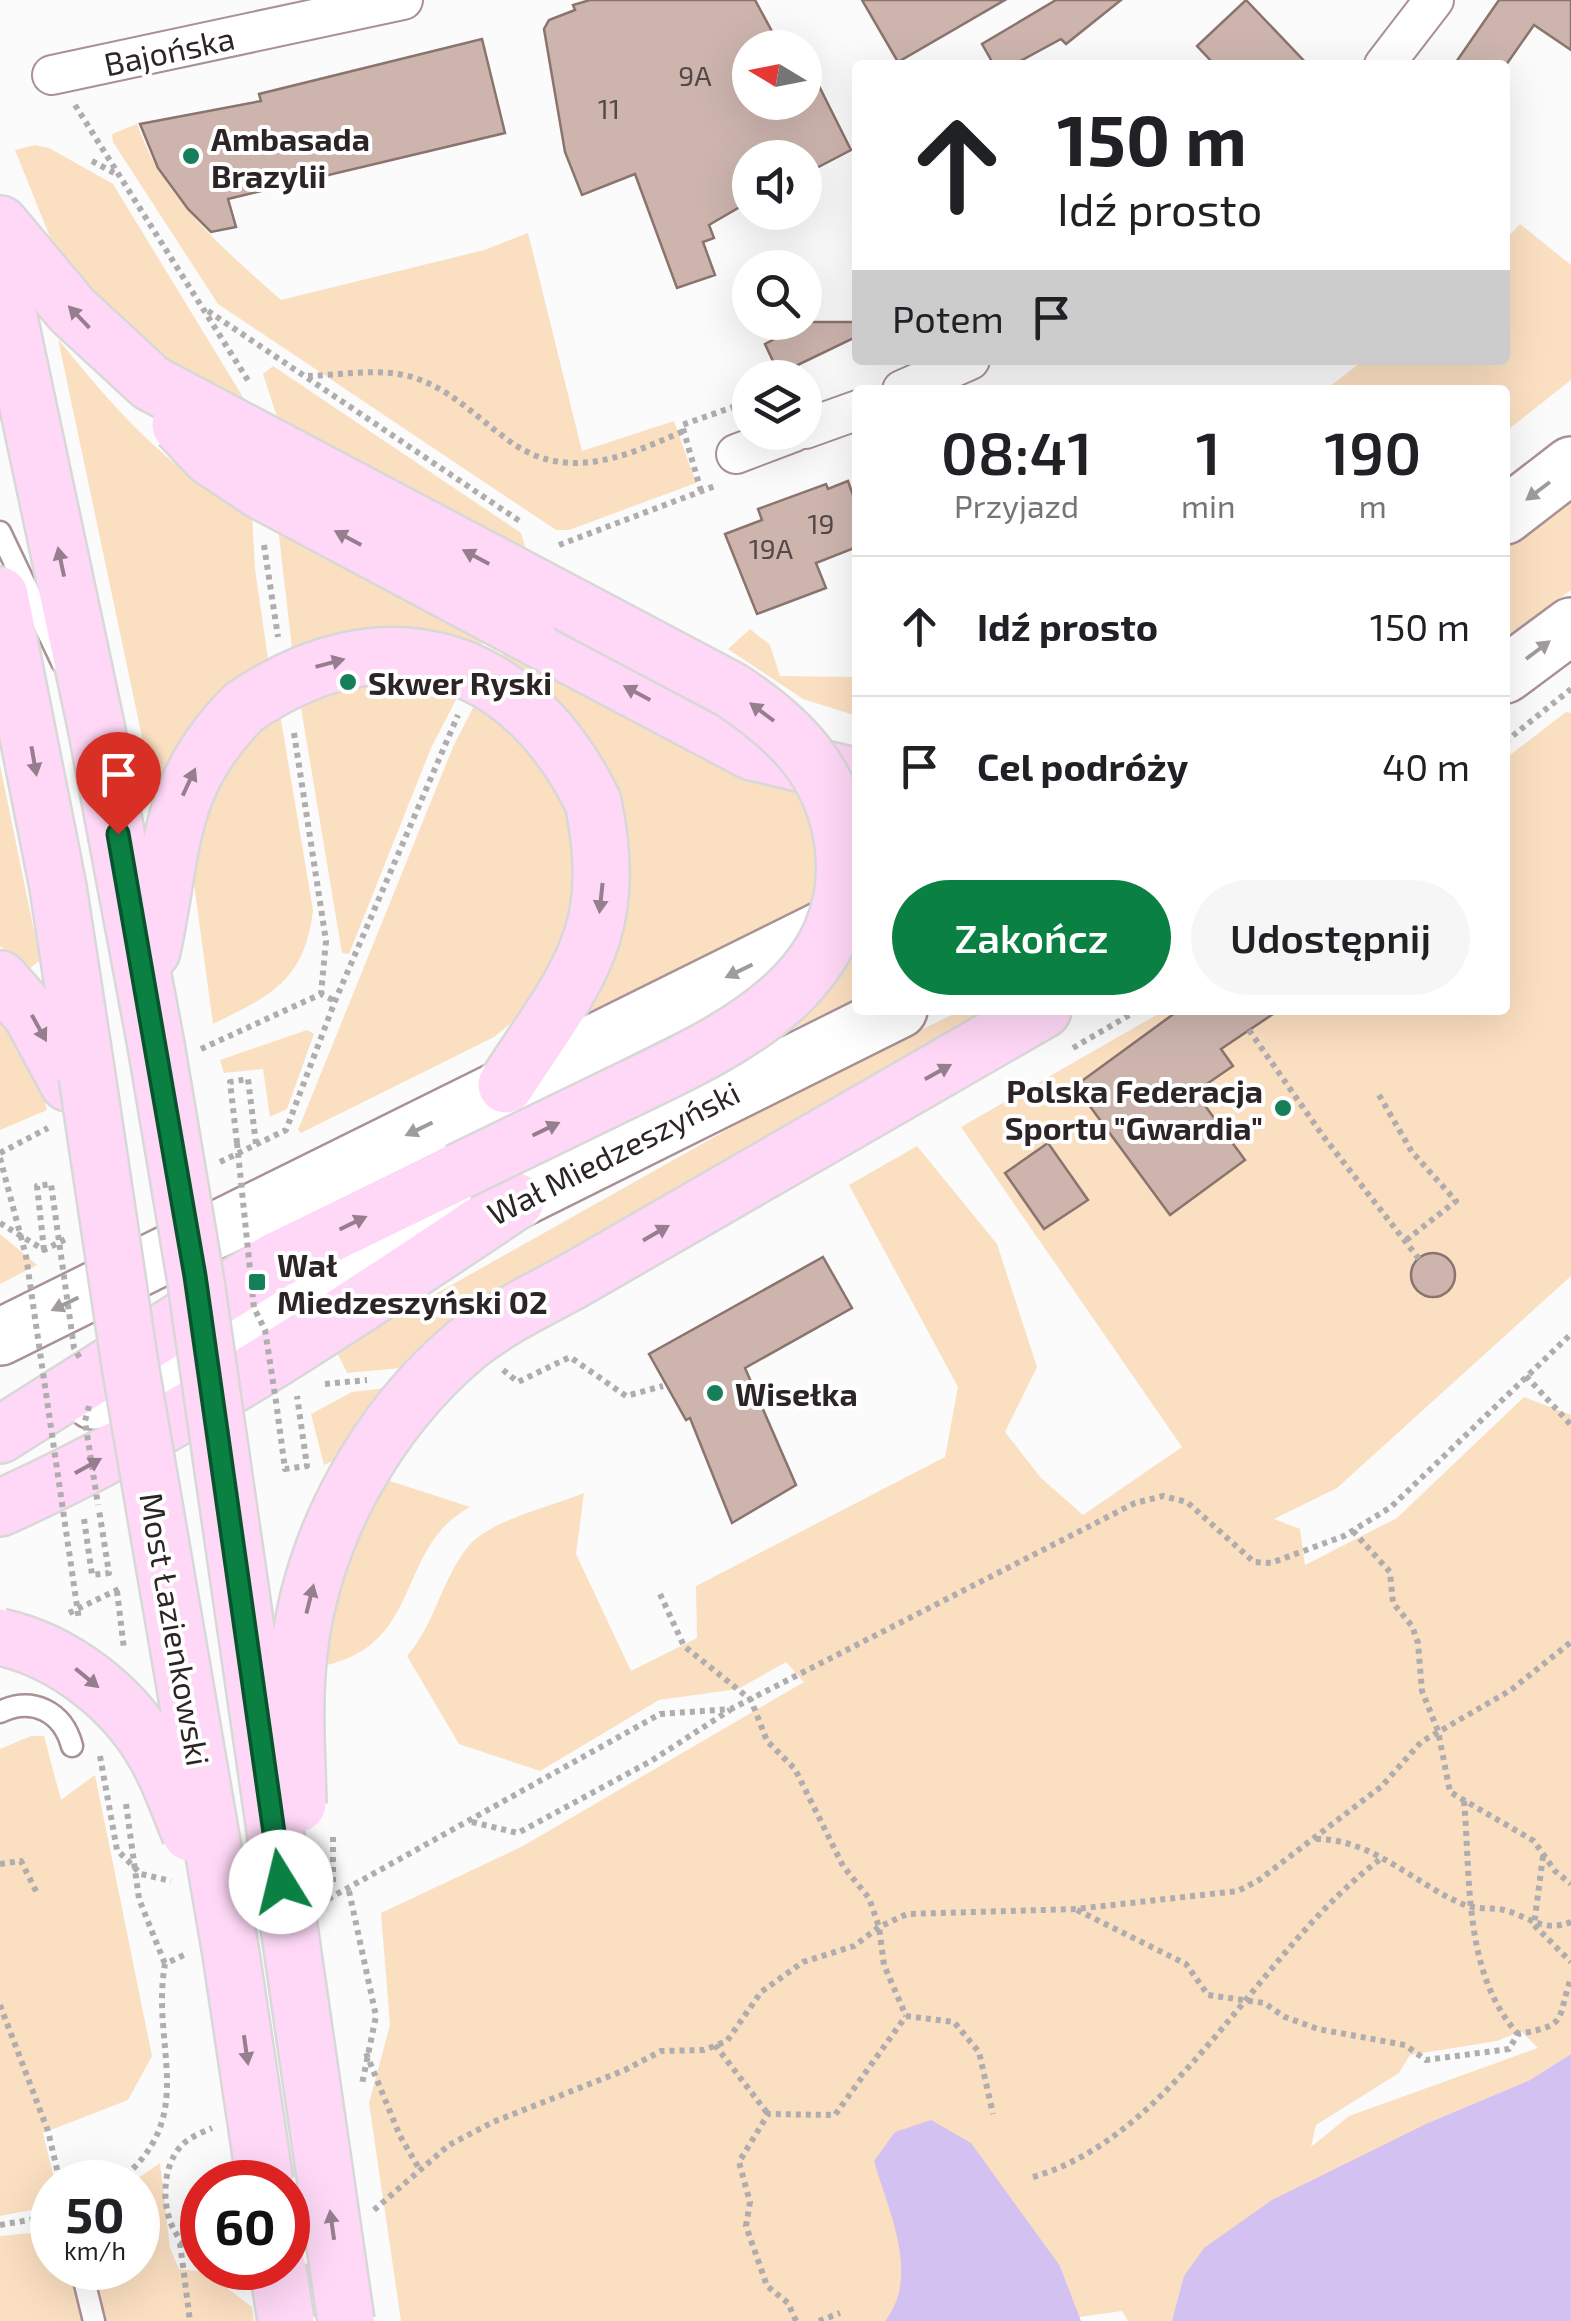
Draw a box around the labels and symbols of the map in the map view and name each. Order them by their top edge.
street label: Bajońska [100,18,238,83]
north arrow [732,30,822,120]
house number: 9A [678,58,712,92]
house number: 11 [598,91,620,125]
place label: Ambasada Brazylii [211,119,370,195]
marker: Ambasada Brazylii [180,145,202,167]
one-way arrow [68,306,91,330]
one-way arrow [1525,480,1551,500]
house number: 19 [807,506,835,540]
one-way arrow [334,529,363,546]
house number: 19A [749,531,794,565]
one-way arrow [53,546,69,577]
one-way arrow [462,549,491,566]
one-way arrow [1525,641,1551,661]
one-way arrow [315,655,346,671]
place label: Skwer Ryski [368,663,552,702]
marker: Skwer Ryski [337,671,359,693]
one-way arrow [623,685,652,702]
one-way arrow [749,702,775,722]
pin [76,732,161,835]
one-way arrow [27,746,43,777]
one-way arrow [181,767,197,796]
one-way arrow [593,883,609,915]
one-way arrow [724,962,753,979]
one-way arrow [29,1014,47,1042]
one-way arrow [924,1064,952,1082]
place label: Polska Federacja Sportu "Gwardia" [1005,1071,1263,1146]
street label: Wał Miedzeszyński [481,1072,745,1232]
marker: Polska Federacja Sportu "Gwardia" [1272,1097,1294,1119]
one-way arrow [404,1120,433,1137]
one-way arrow [532,1121,561,1138]
one-way arrow [339,1214,368,1231]
one-way arrow [641,1225,670,1242]
place label: Wał Miedzeszyński 02 [277,1245,548,1321]
marker: Wał Miedzeszyński 02 [246,1271,268,1293]
one-way arrow [50,1296,79,1313]
place label: Wisełka [735,1374,858,1412]
marker: Wisełka [704,1382,726,1404]
one-way arrow [74,1458,102,1476]
street label: Most Łazienkowski [133,1489,219,1769]
one-way arrow [303,1583,319,1614]
one-way arrow [75,1667,100,1688]
position arrow [229,1830,333,1934]
one-way arrow [238,2035,254,2067]
speed limit sign: 60 [180,2160,310,2290]
one-way arrow [323,2208,339,2240]

